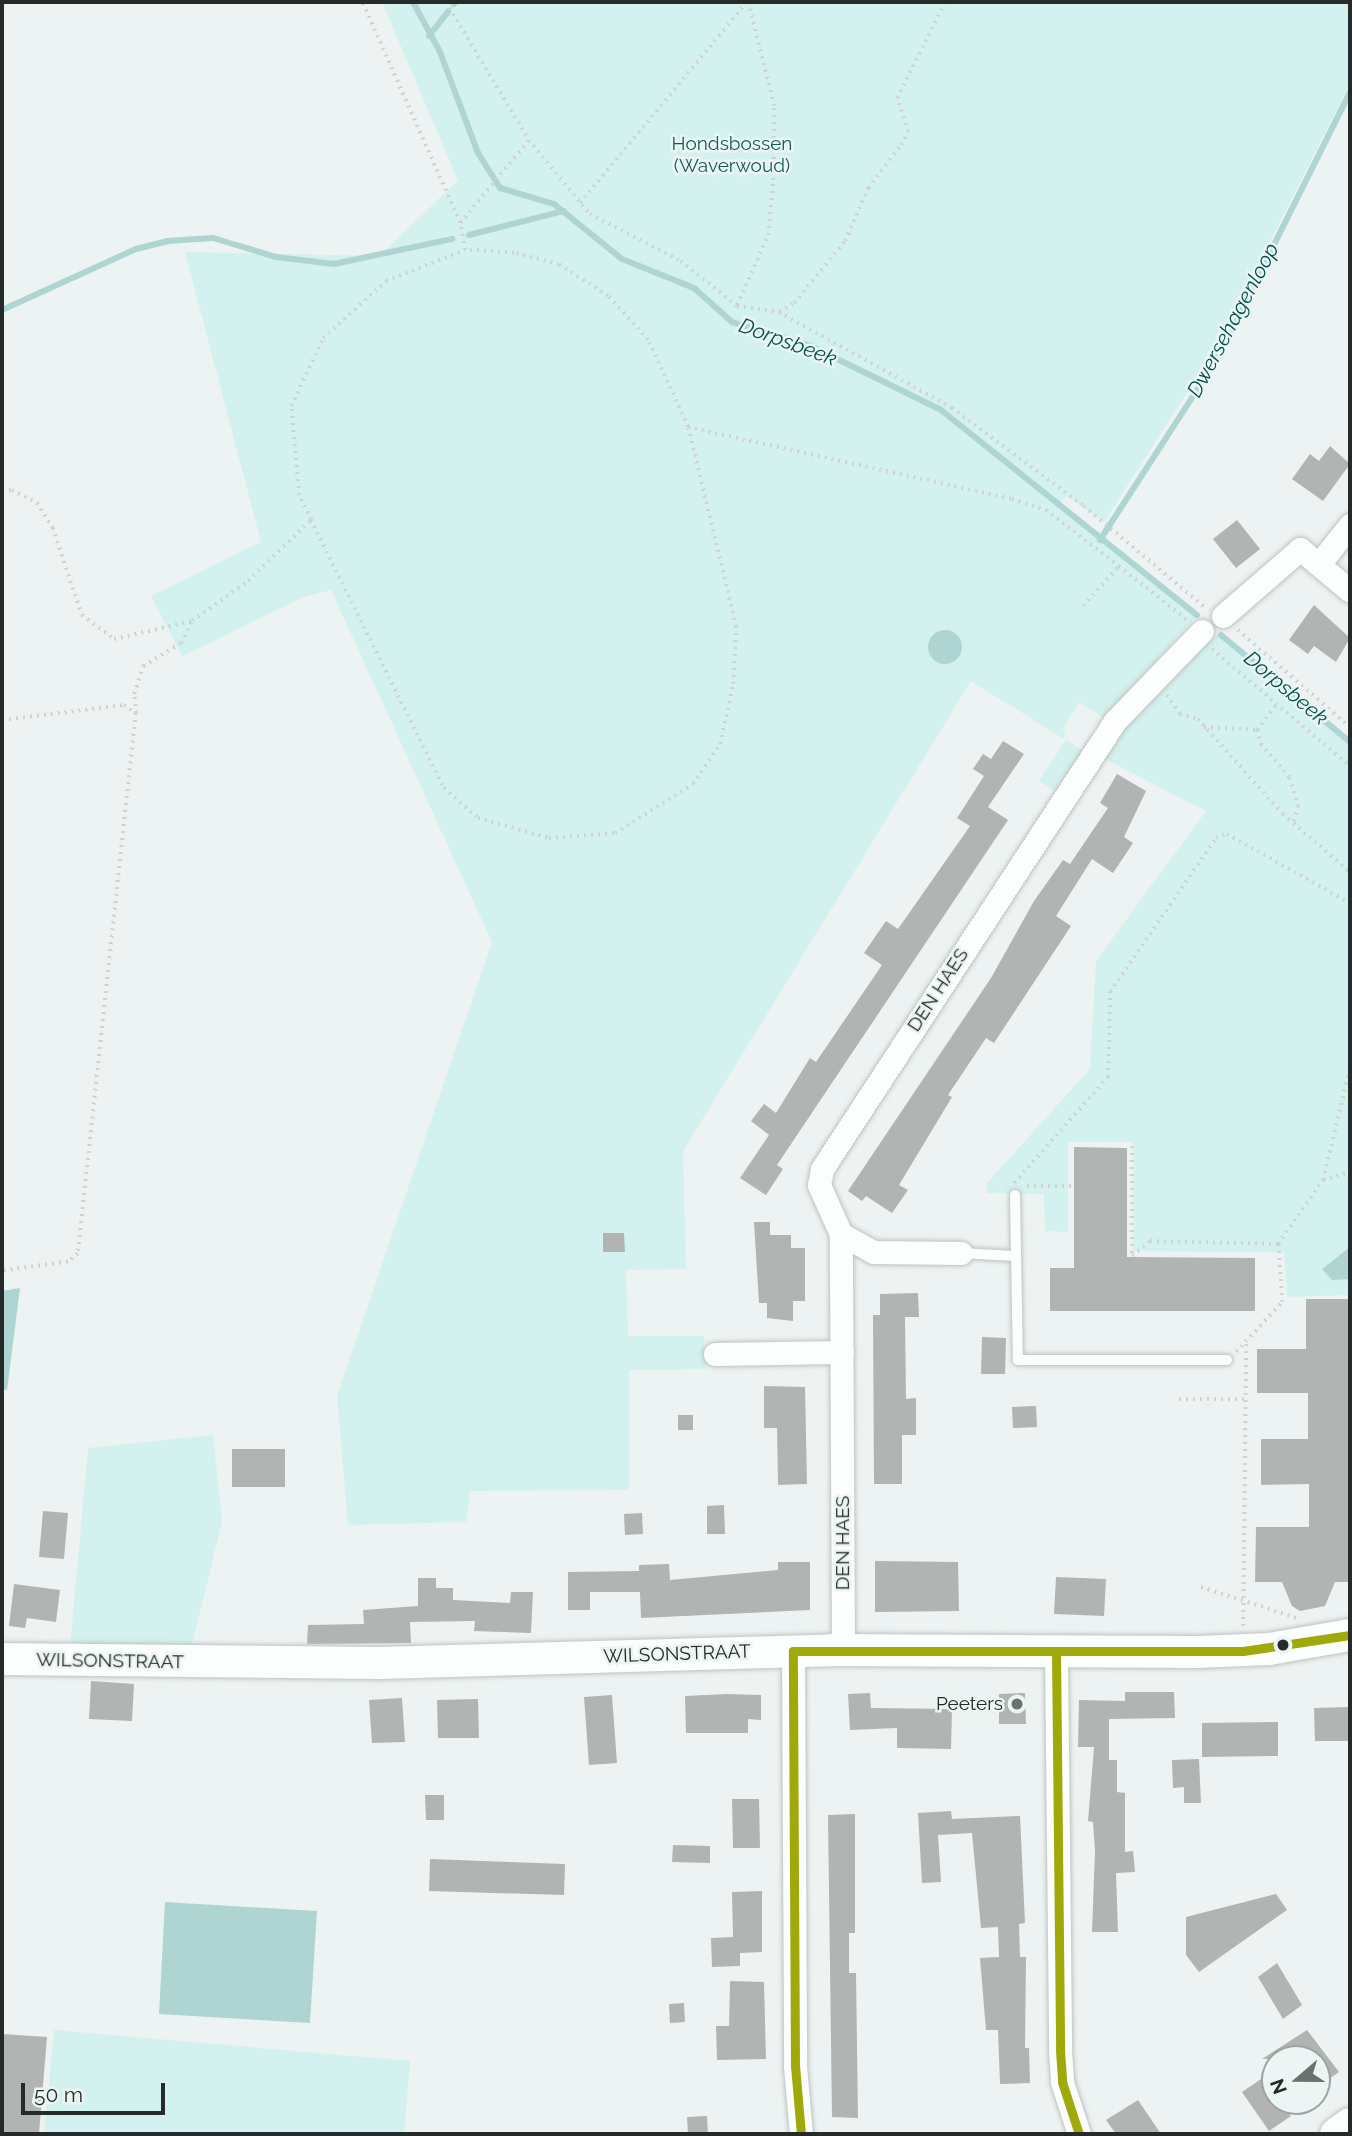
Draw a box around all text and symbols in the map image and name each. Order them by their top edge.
park label: Hondsbossen (Waverwoud) [672,133,792,177]
water label: Dwersehagenloop [1182,238,1284,402]
water label: Dorpsbeek [736,313,840,371]
water label: Dorpsbeek [1239,646,1333,730]
street label: DEN HAES [903,944,973,1036]
street label: DEN HAES [832,1496,854,1590]
unlabelled marker [1276,1638,1290,1652]
street label: WILSONSTRAAT [603,1640,751,1668]
street label: WILSONSTRAAT [36,1648,184,1674]
place label: Peeters [936,1693,1003,1715]
marker: Peeters [1009,1696,1025,1712]
north arrow [1261,2045,1331,2115]
scale bar [24,2070,168,2114]
text: N [1265,2076,1291,2097]
text: 50 m [34,2082,83,2107]

